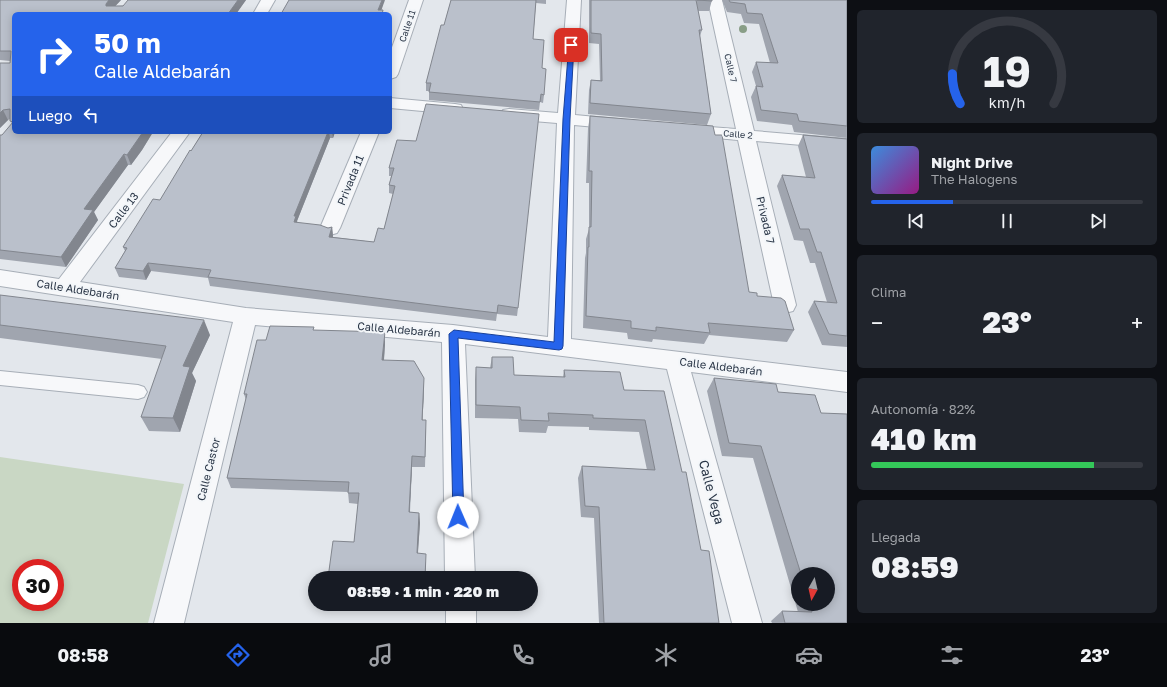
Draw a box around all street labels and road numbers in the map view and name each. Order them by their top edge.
street label: Calle 11 [396,8,418,43]
street label: Calle 7 [722,53,740,84]
street label: Calle 2 [723,127,753,141]
street label: Privada 11 [334,153,366,207]
street label: Calle 13 [105,190,141,230]
street label: Privada 7 [754,195,778,245]
street label: Calle Aldebarán [36,276,120,302]
street label: Calle Aldebarán [357,319,441,339]
street label: Calle Aldebarán [679,354,763,378]
street label: Calle Castor [194,435,222,502]
street label: Calle Vega [696,458,728,526]

